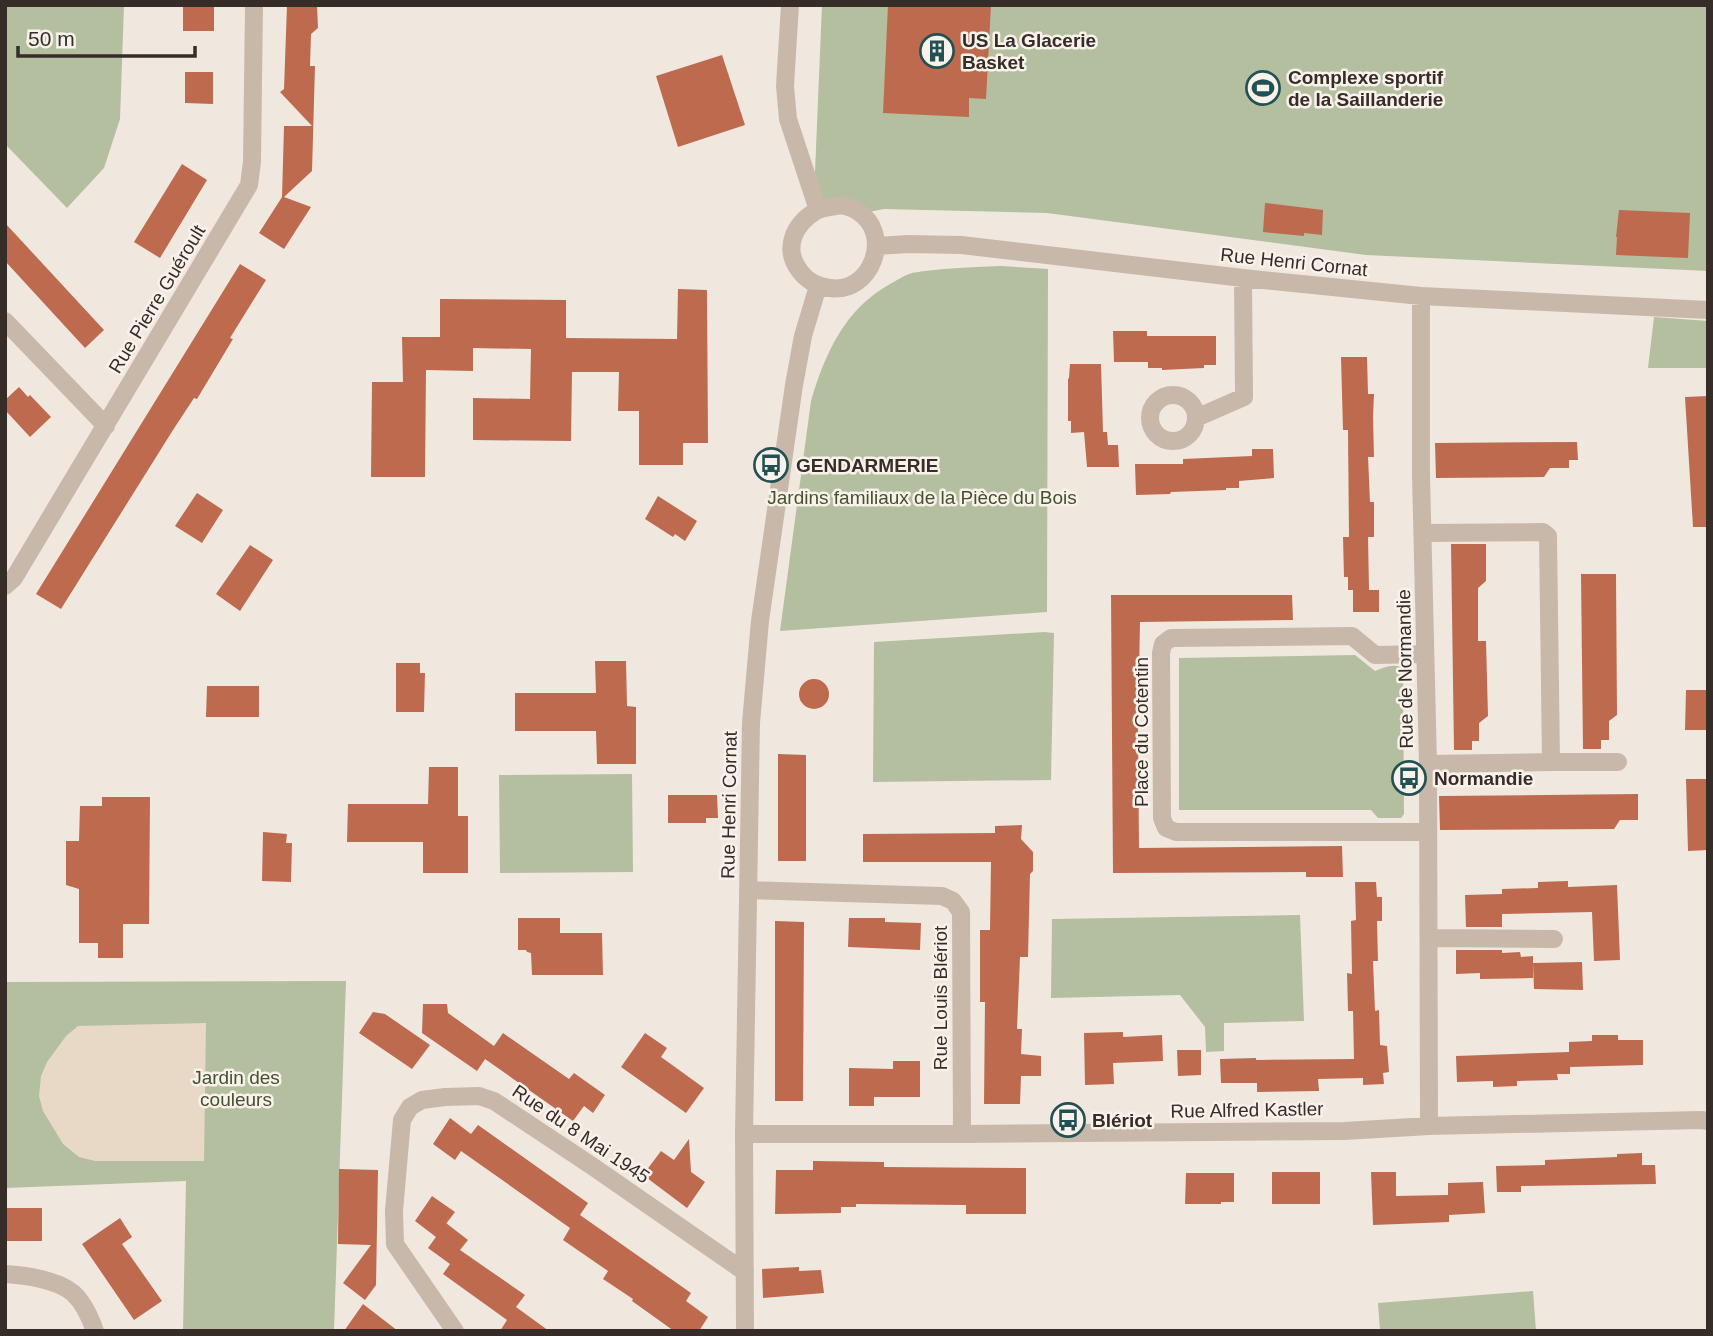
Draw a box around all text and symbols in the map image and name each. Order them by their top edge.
scale bar [18,14,194,58]
text: 50 m [28,27,75,50]
place label: US La Glacerie Basket [962,30,1096,73]
building icon: US La Glacerie Basket [918,32,956,70]
place label: Complexe sportif de la Saillanderie [1288,67,1444,110]
sports icon: Complexe sportif de la Saillanderie [1244,69,1282,107]
street label: Rue Pierre Guéroult [104,221,210,377]
street label: Rue Henri Cornat [1219,244,1369,280]
bus stop icon: GENDARMERIE [752,446,790,484]
place label: GENDARMERIE [796,455,939,476]
park label: Jardins familiaux de la Pièce du Bois [767,487,1077,508]
street label: Rue de Normandie [1393,589,1417,749]
street label: Place du Cotentin [1131,657,1152,807]
street label: Rue Henri Cornat [717,730,741,879]
bus stop icon: Normandie [1390,759,1428,797]
place label: Normandie [1434,768,1533,789]
street label: Rue Louis Blériot [930,925,951,1070]
park label: Jardin des couleurs [192,1067,280,1110]
street label: Rue du 8 Mai 1945 [509,1080,653,1188]
street label: Rue Alfred Kastler [1170,1098,1324,1122]
bus stop icon: Blériot [1049,1101,1087,1139]
place label: Blériot [1092,1110,1153,1131]

